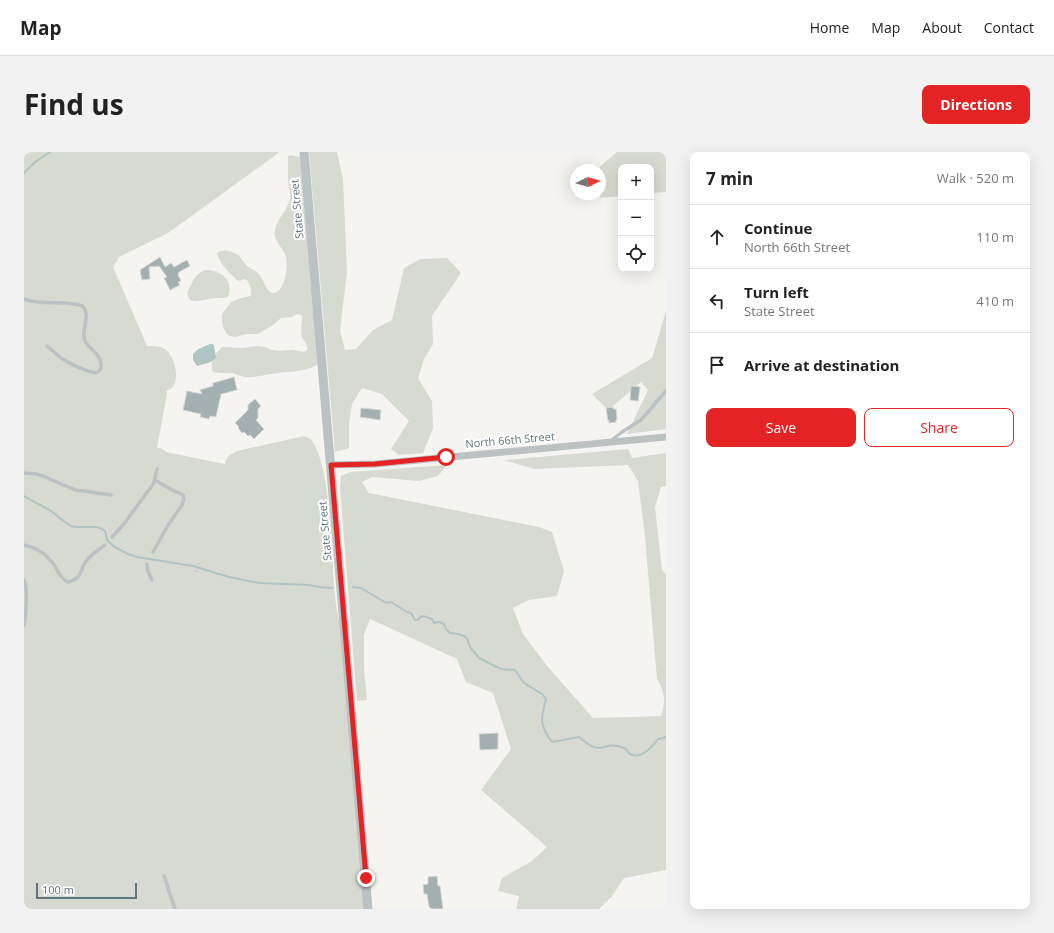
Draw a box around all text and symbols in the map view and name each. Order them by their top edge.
text: Map [20,15,61,41]
text: Home [810,18,849,37]
text: Map [871,18,900,37]
text: About [922,18,962,37]
text: Contact [984,18,1034,37]
text: Find us [24,85,124,123]
button: Directions [922,85,1030,124]
north arrow [570,164,606,200]
map controls [618,164,654,272]
button: + [618,164,654,200]
text: 7 min [706,167,753,190]
text: Walk · 520 m [937,169,1014,187]
street label: State Street [286,179,307,239]
button: − [618,200,654,236]
text: Continue [744,218,812,238]
icon: ahead [706,226,728,248]
text: 110 m [976,228,1014,246]
button: locate [618,236,654,272]
text: North 66th Street [744,238,850,256]
text: Turn left [744,282,809,302]
icon: left [706,290,728,312]
text: 410 m [976,292,1014,310]
text: State Street [744,302,815,320]
icon: arrive [706,354,728,376]
text: Arrive at destination [744,355,899,375]
button: Save [706,408,856,447]
button: Share [864,408,1014,447]
street label: North 66th Street [465,428,555,451]
route start [437,448,455,466]
street label: State Street [314,501,335,561]
route end [357,869,375,887]
scale bar [36,881,137,900]
text: 100 m [42,882,74,897]

